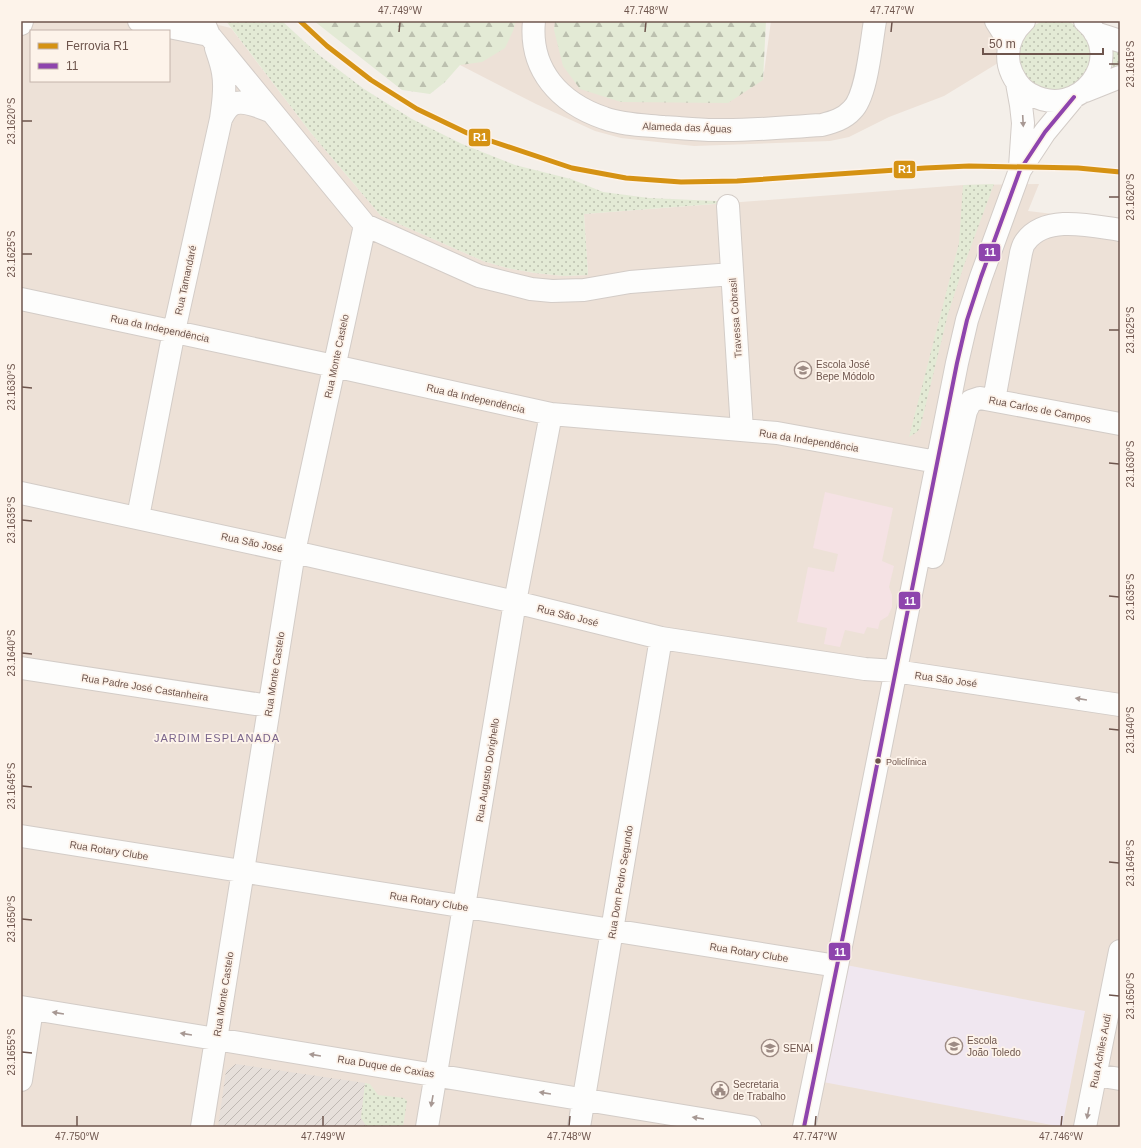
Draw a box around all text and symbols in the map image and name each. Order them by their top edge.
text: 47.749°W [378,5,423,16]
text: 47.748°W [624,5,669,16]
text: 47.747°W [870,5,915,16]
legend [30,30,170,82]
scale bar [983,30,1103,56]
text: 50 m [989,37,1016,51]
text: Ferrovia R1 [66,39,129,53]
text: 23.1615°S [1125,40,1136,87]
text: 11 [66,59,79,73]
text: 23.1620°S [6,97,17,144]
one-way arrow [1019,115,1026,127]
street label: Alameda das Águas [642,119,732,135]
line badge: R1 [468,128,491,147]
text: R1 [473,131,487,143]
line badge: R1 [893,160,916,179]
text: R1 [898,163,912,175]
text: 23.1620°S [1125,173,1136,220]
text: 23.1625°S [6,230,17,277]
line badge: 11 [978,243,1001,262]
street label: Rua Tamandaré [173,244,198,316]
text: 11 [984,246,996,258]
street label: Travessa Cobrasil [727,278,744,358]
text: 23.1625°S [1125,306,1136,353]
street label: Rua da Independência [110,313,211,344]
street label: Rua Monte Castelo [322,313,351,399]
place label: Escola José Bepe Módolo [816,359,875,382]
school or university icon: Escola José Bepe Módolo [793,360,813,380]
text: 23.1630°S [6,363,17,410]
street label: Rua da Independência [426,382,527,415]
street label: Rua Carlos de Campos [988,394,1092,425]
street label: Rua da Independência [758,427,860,454]
text: 23.1630°S [1125,440,1136,487]
text: 23.1635°S [6,496,17,543]
street label: Rua São José [220,531,284,554]
text: 23.1635°S [1125,573,1136,620]
line badge: 11 [898,591,921,610]
text: 11 [904,595,916,607]
street label: Rua São José [536,603,600,629]
text: 23.1640°S [6,629,17,676]
street label: Rua Monte Castelo [262,631,287,717]
street label: Rua São José [914,670,978,689]
street label: Rua Padre José Castanheira [81,672,210,703]
one-way arrow [1075,696,1088,702]
text: 23.1640°S [1125,706,1136,753]
street label: Rua Augusto Dorighello [474,717,501,823]
district label: JARDIM ESPLANADA [154,732,280,744]
marker: Policlínica [873,756,883,766]
place label: Policlínica [886,757,927,767]
text: 23.1645°S [6,762,17,809]
street label: Rua Dom Pedro Segundo [606,824,635,939]
street label: Rua Rotary Clube [69,839,149,862]
text: 23.1645°S [1125,839,1136,886]
street label: Rua Rotary Clube [389,890,469,913]
text: 23.1650°S [6,895,17,942]
street label: Rua Rotary Clube [709,941,789,964]
line badge: 11 [828,942,851,961]
text: 11 [834,946,846,958]
street label: Rua Monte Castelo [211,951,236,1037]
text: 23.1650°S [1125,972,1136,1019]
one-way arrow [52,1010,64,1016]
street label: Rua Achiles Audi [1088,1013,1113,1089]
text: 23.1655°S [6,1028,17,1075]
one-way arrow [180,1031,192,1037]
place label: Escola João Toledo [967,1035,1021,1058]
school or university icon: Escola João Toledo [944,1036,964,1056]
school or university icon: SENAI [760,1038,780,1058]
place label: SENAI [783,1043,813,1054]
one-way arrow [309,1052,321,1058]
street label: Rua Duque de Caxias [337,1053,435,1080]
place label: Secretaria de Trabalho [733,1079,786,1102]
public building icon: Secretaria de Trabalho [710,1080,730,1100]
one-way arrow [539,1090,552,1096]
one-way arrow [428,1095,434,1107]
one-way arrow [1085,1106,1091,1119]
one-way arrow [692,1115,704,1121]
text: 47.750°W [55,1131,100,1142]
text: 47.749°W [301,1131,346,1142]
text: 47.748°W [547,1131,592,1142]
text: 47.747°W [793,1131,838,1142]
text: 47.746°W [1039,1131,1084,1142]

